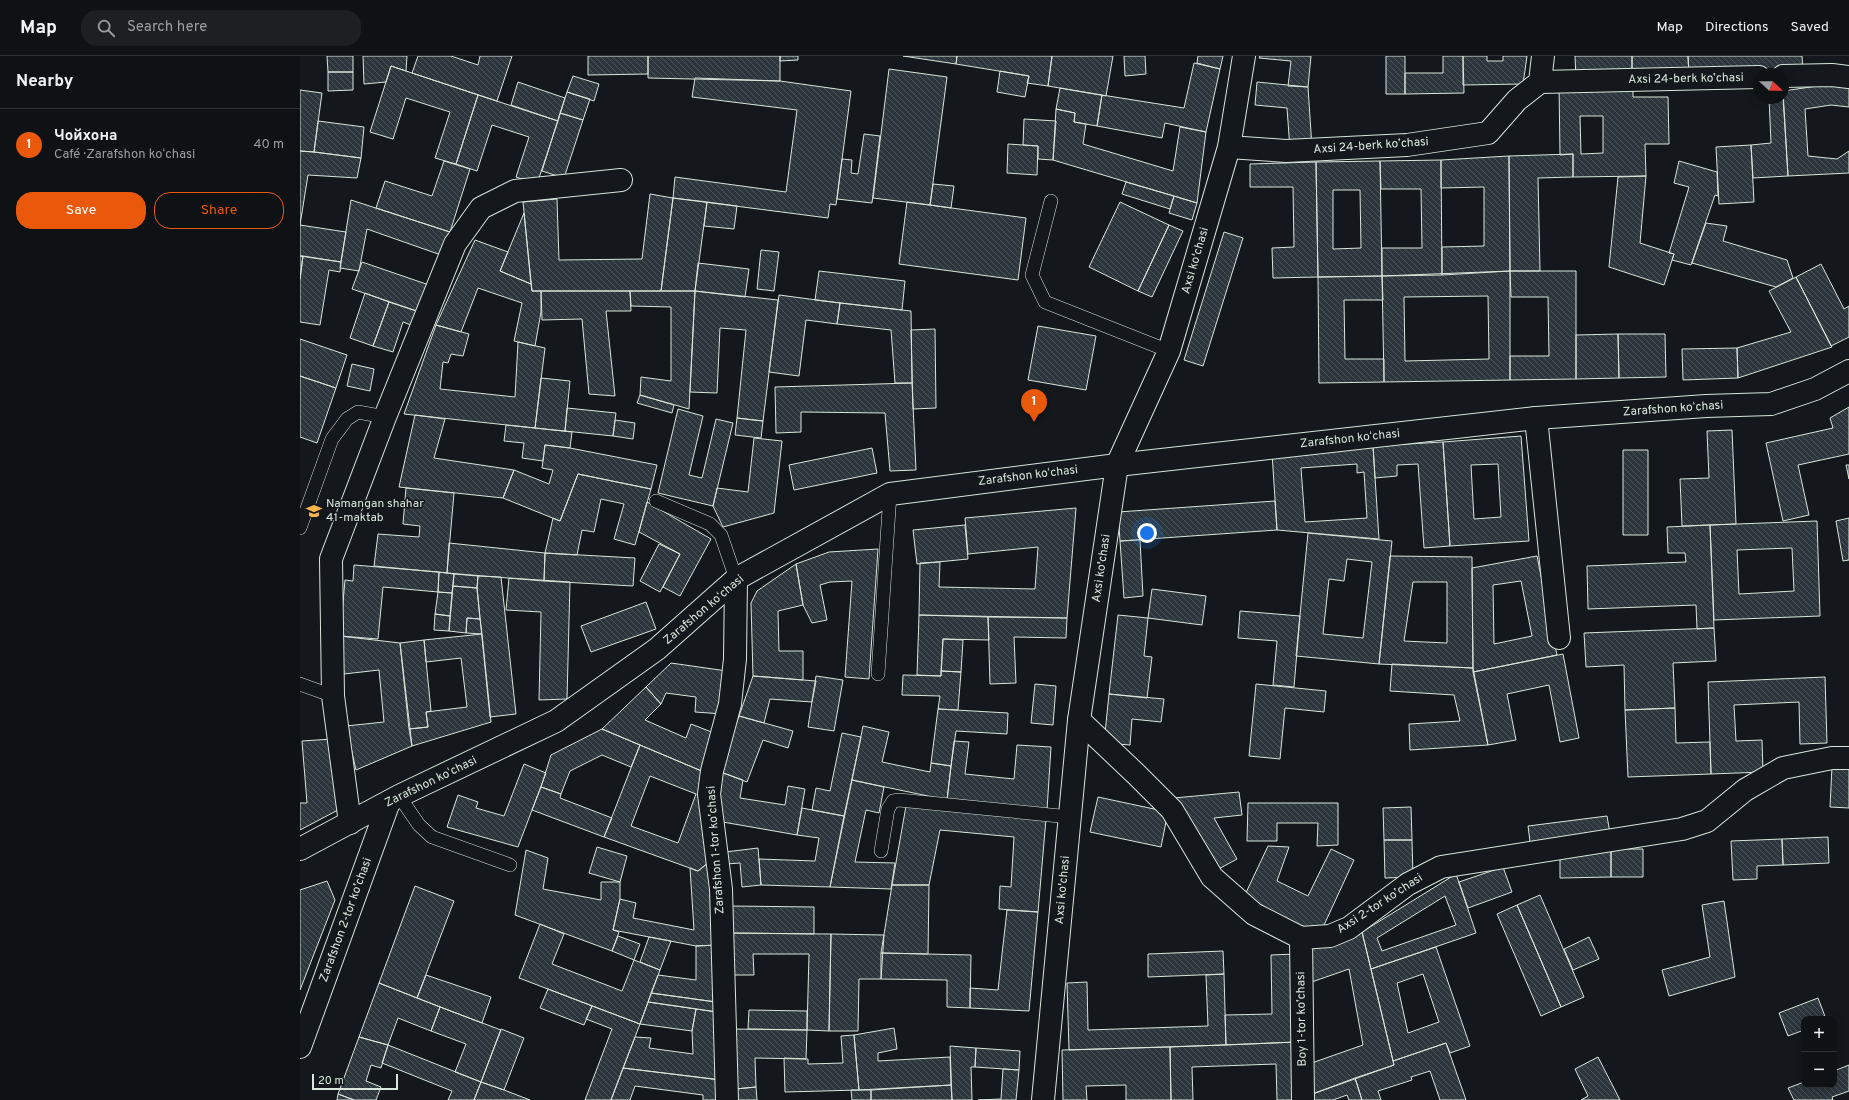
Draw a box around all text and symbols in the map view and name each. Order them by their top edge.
search box [81,10,361,46]
text: Map [20,16,57,40]
icon: search [95,17,117,39]
text: Search here [127,18,207,37]
text: Map [1657,19,1683,36]
text: Directions [1705,19,1769,36]
text: Saved [1791,19,1829,36]
north arrow [1753,68,1789,104]
street label: Аxsi 24-berk koʼchasi [1628,70,1744,88]
text: Nearby [16,71,73,93]
text: Чойхона [54,127,117,146]
street label: Аxsi 24-berk koʼchasi [1313,134,1429,158]
text: 1 [26,137,32,153]
text: 40 m [254,137,284,153]
text: Café · Zarafshon koʻchasi [54,147,195,163]
button: Save [16,192,146,229]
button: Share [154,192,284,229]
street label: Axsi ko'chasi [1178,225,1213,296]
pin: 1 [1021,389,1047,422]
street label: Zarafshon koʻchasi [1622,398,1724,420]
street label: Zarafshon koʻchasi [1299,426,1401,452]
street label: Zarafshon koʻchasi [977,462,1079,490]
place label: Namangan shahar 41-maktab [326,496,424,526]
school or university icon: Namangan shahar 41-maktab [305,502,323,520]
your location [1137,523,1157,543]
street label: Axsi ko'chasi [1089,533,1115,604]
street label: Zarafshon koʻchasi [660,572,748,648]
street label: Zarafshon koʻchasi [382,753,480,811]
street label: Zarafshon 1-tor koʼchasi [704,785,728,915]
street label: Axsi ko'chasi [1052,855,1074,925]
street label: Zarafshon 2-tor koʼchasi [316,856,376,984]
street label: Аxsi 2-tor koʼchasi [1334,870,1426,938]
street label: Boy 1-tor koʼchasi [1293,971,1311,1067]
map controls [1801,1016,1837,1088]
button: + [1801,1016,1837,1052]
button: − [1801,1052,1837,1088]
scale bar [312,1072,398,1091]
text: 20 m [318,1074,344,1088]

